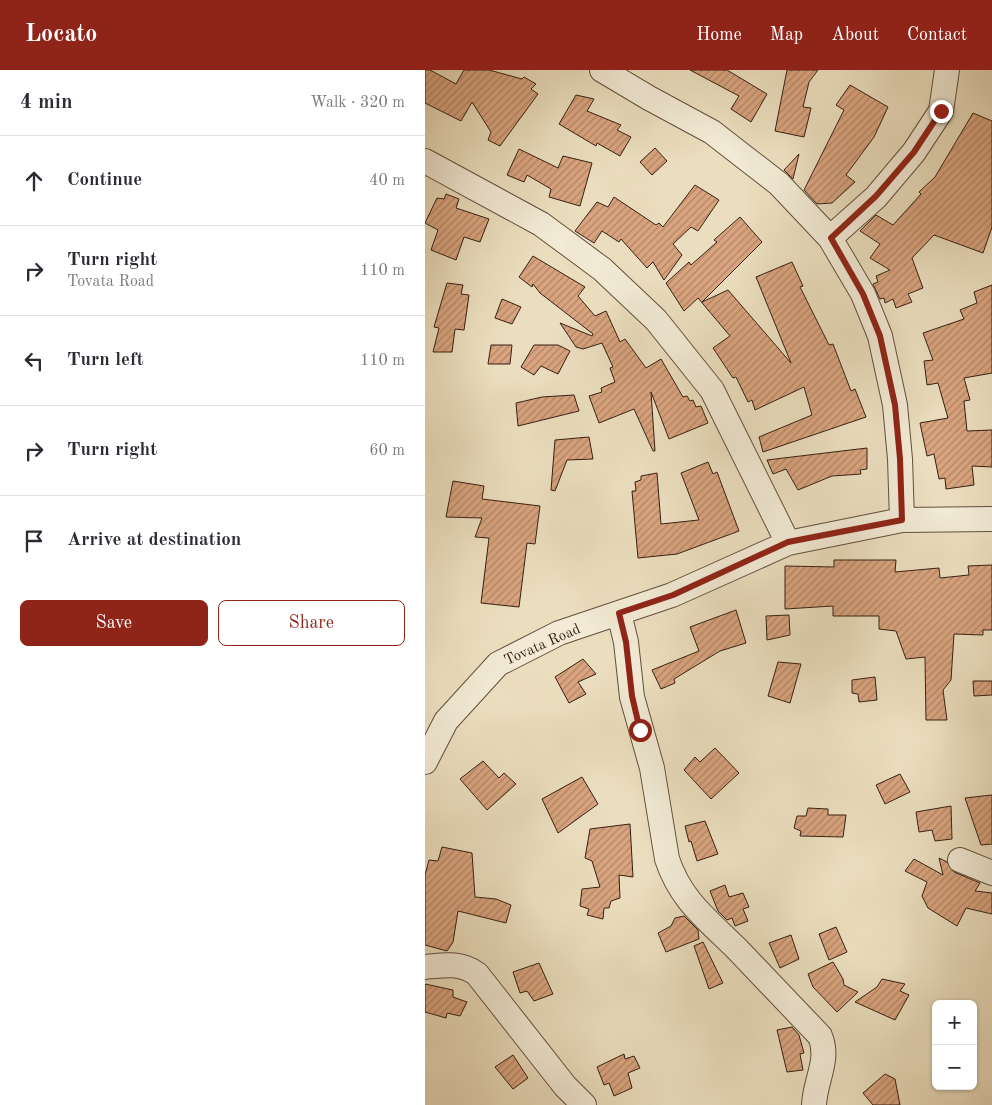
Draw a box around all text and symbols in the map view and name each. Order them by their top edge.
text: Locato [25,23,97,47]
text: Home [696,26,742,44]
text: Map [770,26,803,44]
text: About [831,26,879,44]
text: Contact [907,26,967,44]
text: 4 min [20,92,73,113]
text: Walk · 320 m [310,95,405,111]
route end [930,100,953,123]
icon: ahead [20,167,48,195]
text: Continue [67,171,142,190]
text: 40 m [369,173,405,189]
text: Turn right [67,251,157,270]
icon: right [20,257,48,285]
text: 110 m [360,263,405,279]
text: Tovata Road [67,274,154,290]
icon: left [20,347,48,375]
text: Turn left [67,351,144,370]
text: 110 m [360,353,405,369]
icon: right [20,437,48,465]
text: Turn right [67,441,157,460]
text: 60 m [369,443,405,459]
icon: arrive [20,527,48,555]
text: Arrive at destination [67,531,241,550]
button: Save [20,600,208,646]
button: Share [218,600,405,646]
street label: Tovata Road [502,622,583,669]
route start [629,719,652,742]
map controls [932,1000,977,1090]
button: + [932,1000,977,1045]
button: − [932,1045,977,1090]

